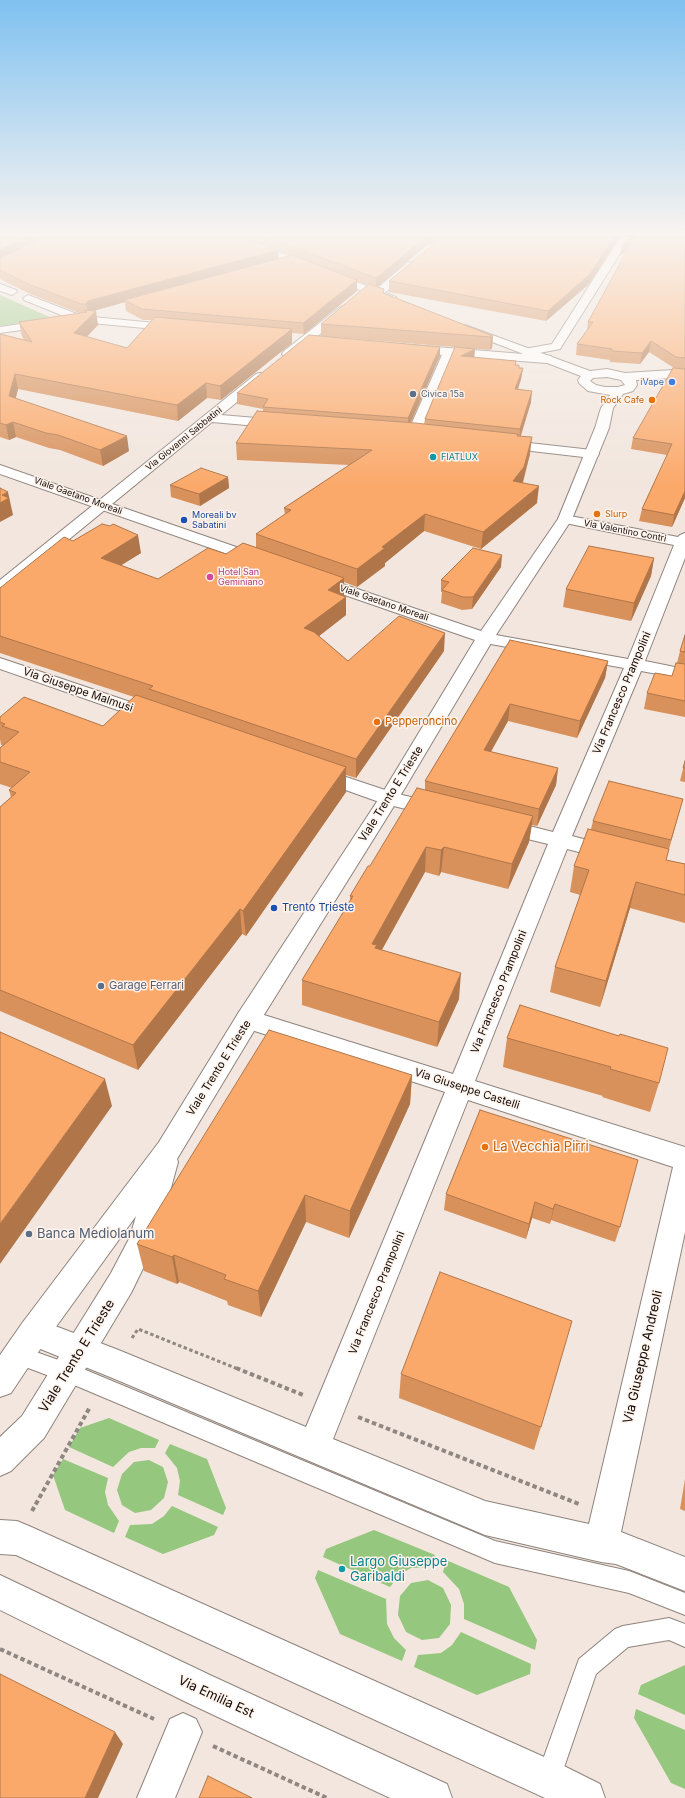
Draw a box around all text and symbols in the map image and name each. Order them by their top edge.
place label: iVape [640,377,664,387]
marker: iVape [667,377,677,387]
marker: Civica 15a [408,389,418,399]
place label: Civica 15a [421,389,464,399]
place label: Rock Cafe [600,395,644,405]
marker: Rock Cafe [647,395,657,405]
street label: Via Giovanni Sabbatini [144,405,224,473]
marker: FIATLUX [428,452,438,462]
place label: FIATLUX [441,452,478,462]
street label: Viale Gaetano Moreali [32,475,124,517]
marker: Slurp [592,509,602,519]
place label: Slurp [605,509,627,519]
place label: Moreali bv Sabatini [192,510,236,531]
marker: Moreali bv Sabatini [179,515,189,525]
street label: Via Valentino Contri [583,518,667,544]
place label: Hotel San Geminiano [218,567,263,588]
marker: Hotel San Geminiano [205,572,215,582]
street label: Viale Gaetano Moreali [338,583,430,623]
street label: Via Francesco Prampolini [590,630,654,756]
street label: Via Giuseppe Malmusi [21,665,135,715]
place label: Pepperoncino [385,715,457,729]
marker: Pepperoncino [372,717,382,727]
street label: Viale Trento E Trieste [356,744,426,844]
place label: Trento Trieste [282,901,354,915]
marker: Trento Trieste [269,903,279,913]
street label: Via Francesco Prampolini [468,928,530,1056]
place label: Garage Ferrari [109,979,184,993]
marker: Garage Ferrari [96,981,106,991]
street label: Viale Trento E Trieste [184,1018,254,1118]
street label: Via Giuseppe Castelli [413,1066,521,1112]
place label: La Vecchia Pirri [493,1139,589,1155]
marker: La Vecchia Pirri [480,1142,490,1152]
place label: Banca Mediolanum [37,1226,154,1242]
marker: Banca Mediolanum [24,1229,34,1239]
street label: Via Francesco Prampolini [346,1229,408,1357]
street label: Via Giuseppe Andreoli [620,1289,666,1425]
street label: Viale Trento E Trieste [36,1297,118,1415]
place label: Largo Giuseppe Garibaldi [350,1554,447,1585]
marker: Largo Giuseppe Garibaldi [337,1564,347,1574]
street label: Via Emilia Est [176,1673,256,1721]

